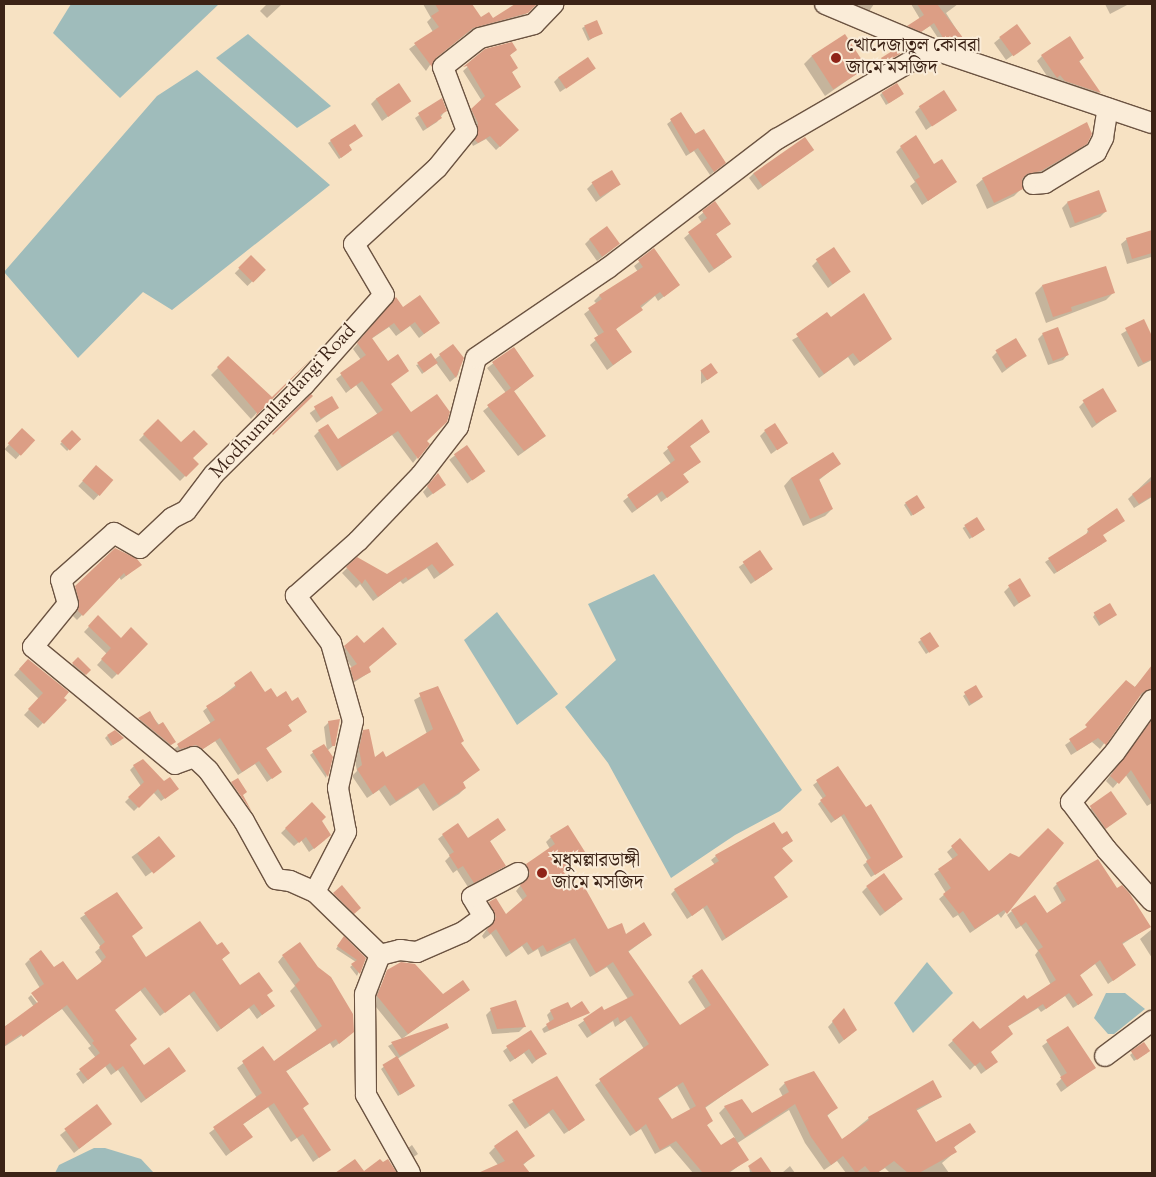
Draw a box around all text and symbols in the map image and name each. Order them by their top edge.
place label: খোদেজাতুল কোবরা জামে মসজিদ [846,36,980,80]
marker: খোদেজাতুল কোবরা জামে মসজিদ [830,52,842,64]
street label: Modhumallardangi Road [206,320,362,484]
place label: মধুমল্লারডাঙ্গী জামে মসজিদ [552,851,644,895]
marker: মধুমল্লারডাঙ্গী জামে মসজিদ [536,867,548,879]

